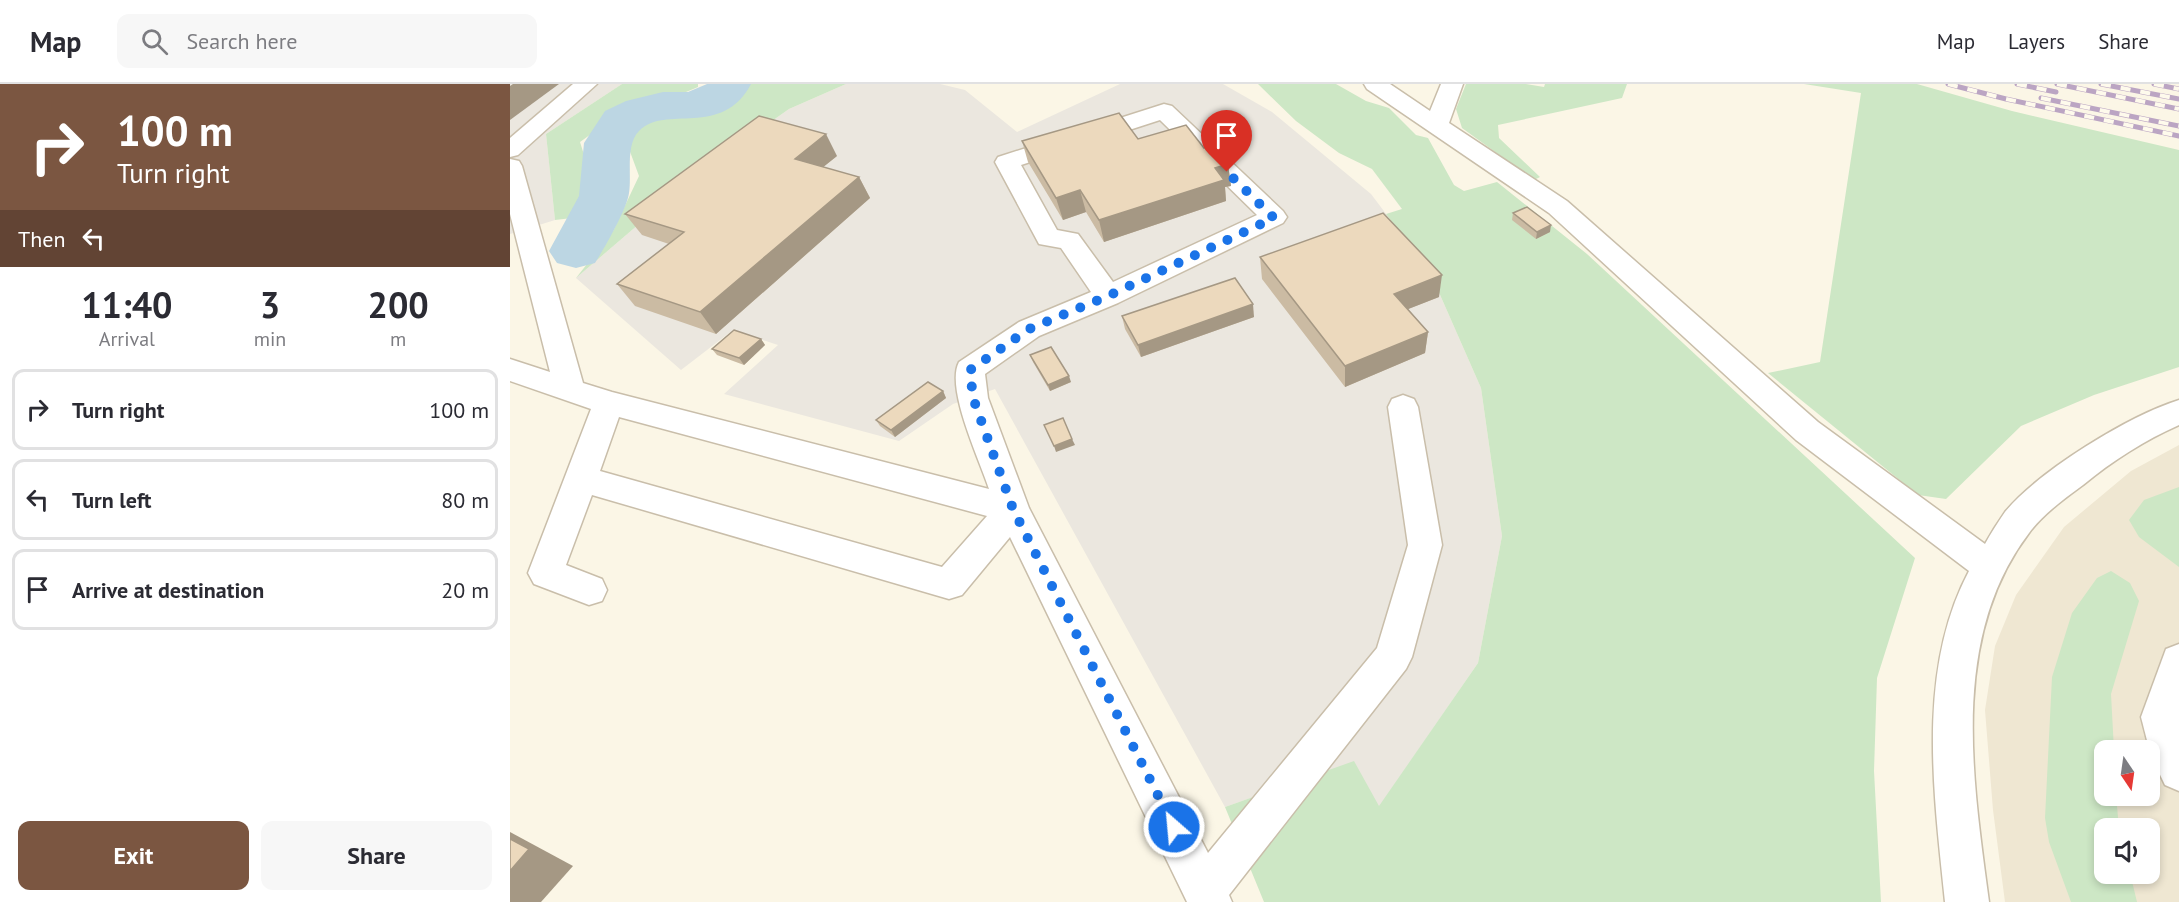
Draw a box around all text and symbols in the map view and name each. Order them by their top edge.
search box [117,14,537,68]
text: Map [30,23,81,60]
icon: search [138,25,171,58]
text: Search here [186,27,297,55]
text: Map [1937,28,1975,55]
text: Layers [2008,28,2065,55]
text: Share [2098,28,2149,55]
text: 100 m [117,103,233,158]
icon: right [18,108,96,186]
pin [1201,110,1252,172]
icon: arrive [1210,119,1243,152]
text: Turn right [117,156,230,190]
icon: left [77,222,110,255]
text: Then [18,225,65,253]
text: 11:40 [81,281,173,328]
text: 3 [260,281,280,328]
text: 200 [368,281,429,328]
text: Arrival [99,326,155,352]
text: min [254,326,286,352]
text: m [390,326,406,352]
icon: right [21,393,54,426]
text: Turn right [72,396,164,424]
text: 100 m [429,396,489,424]
icon: left [21,483,54,516]
text: Turn left [72,486,152,514]
text: 80 m [441,486,489,514]
icon: arrive [21,573,54,606]
text: Arrive at destination [72,576,264,604]
text: 20 m [441,576,489,604]
north arrow [2094,740,2160,806]
map controls [2094,740,2160,884]
position arrow [1142,795,1206,859]
button: sound [2094,818,2160,884]
button: Exit [18,821,249,890]
button: Share [261,821,492,890]

